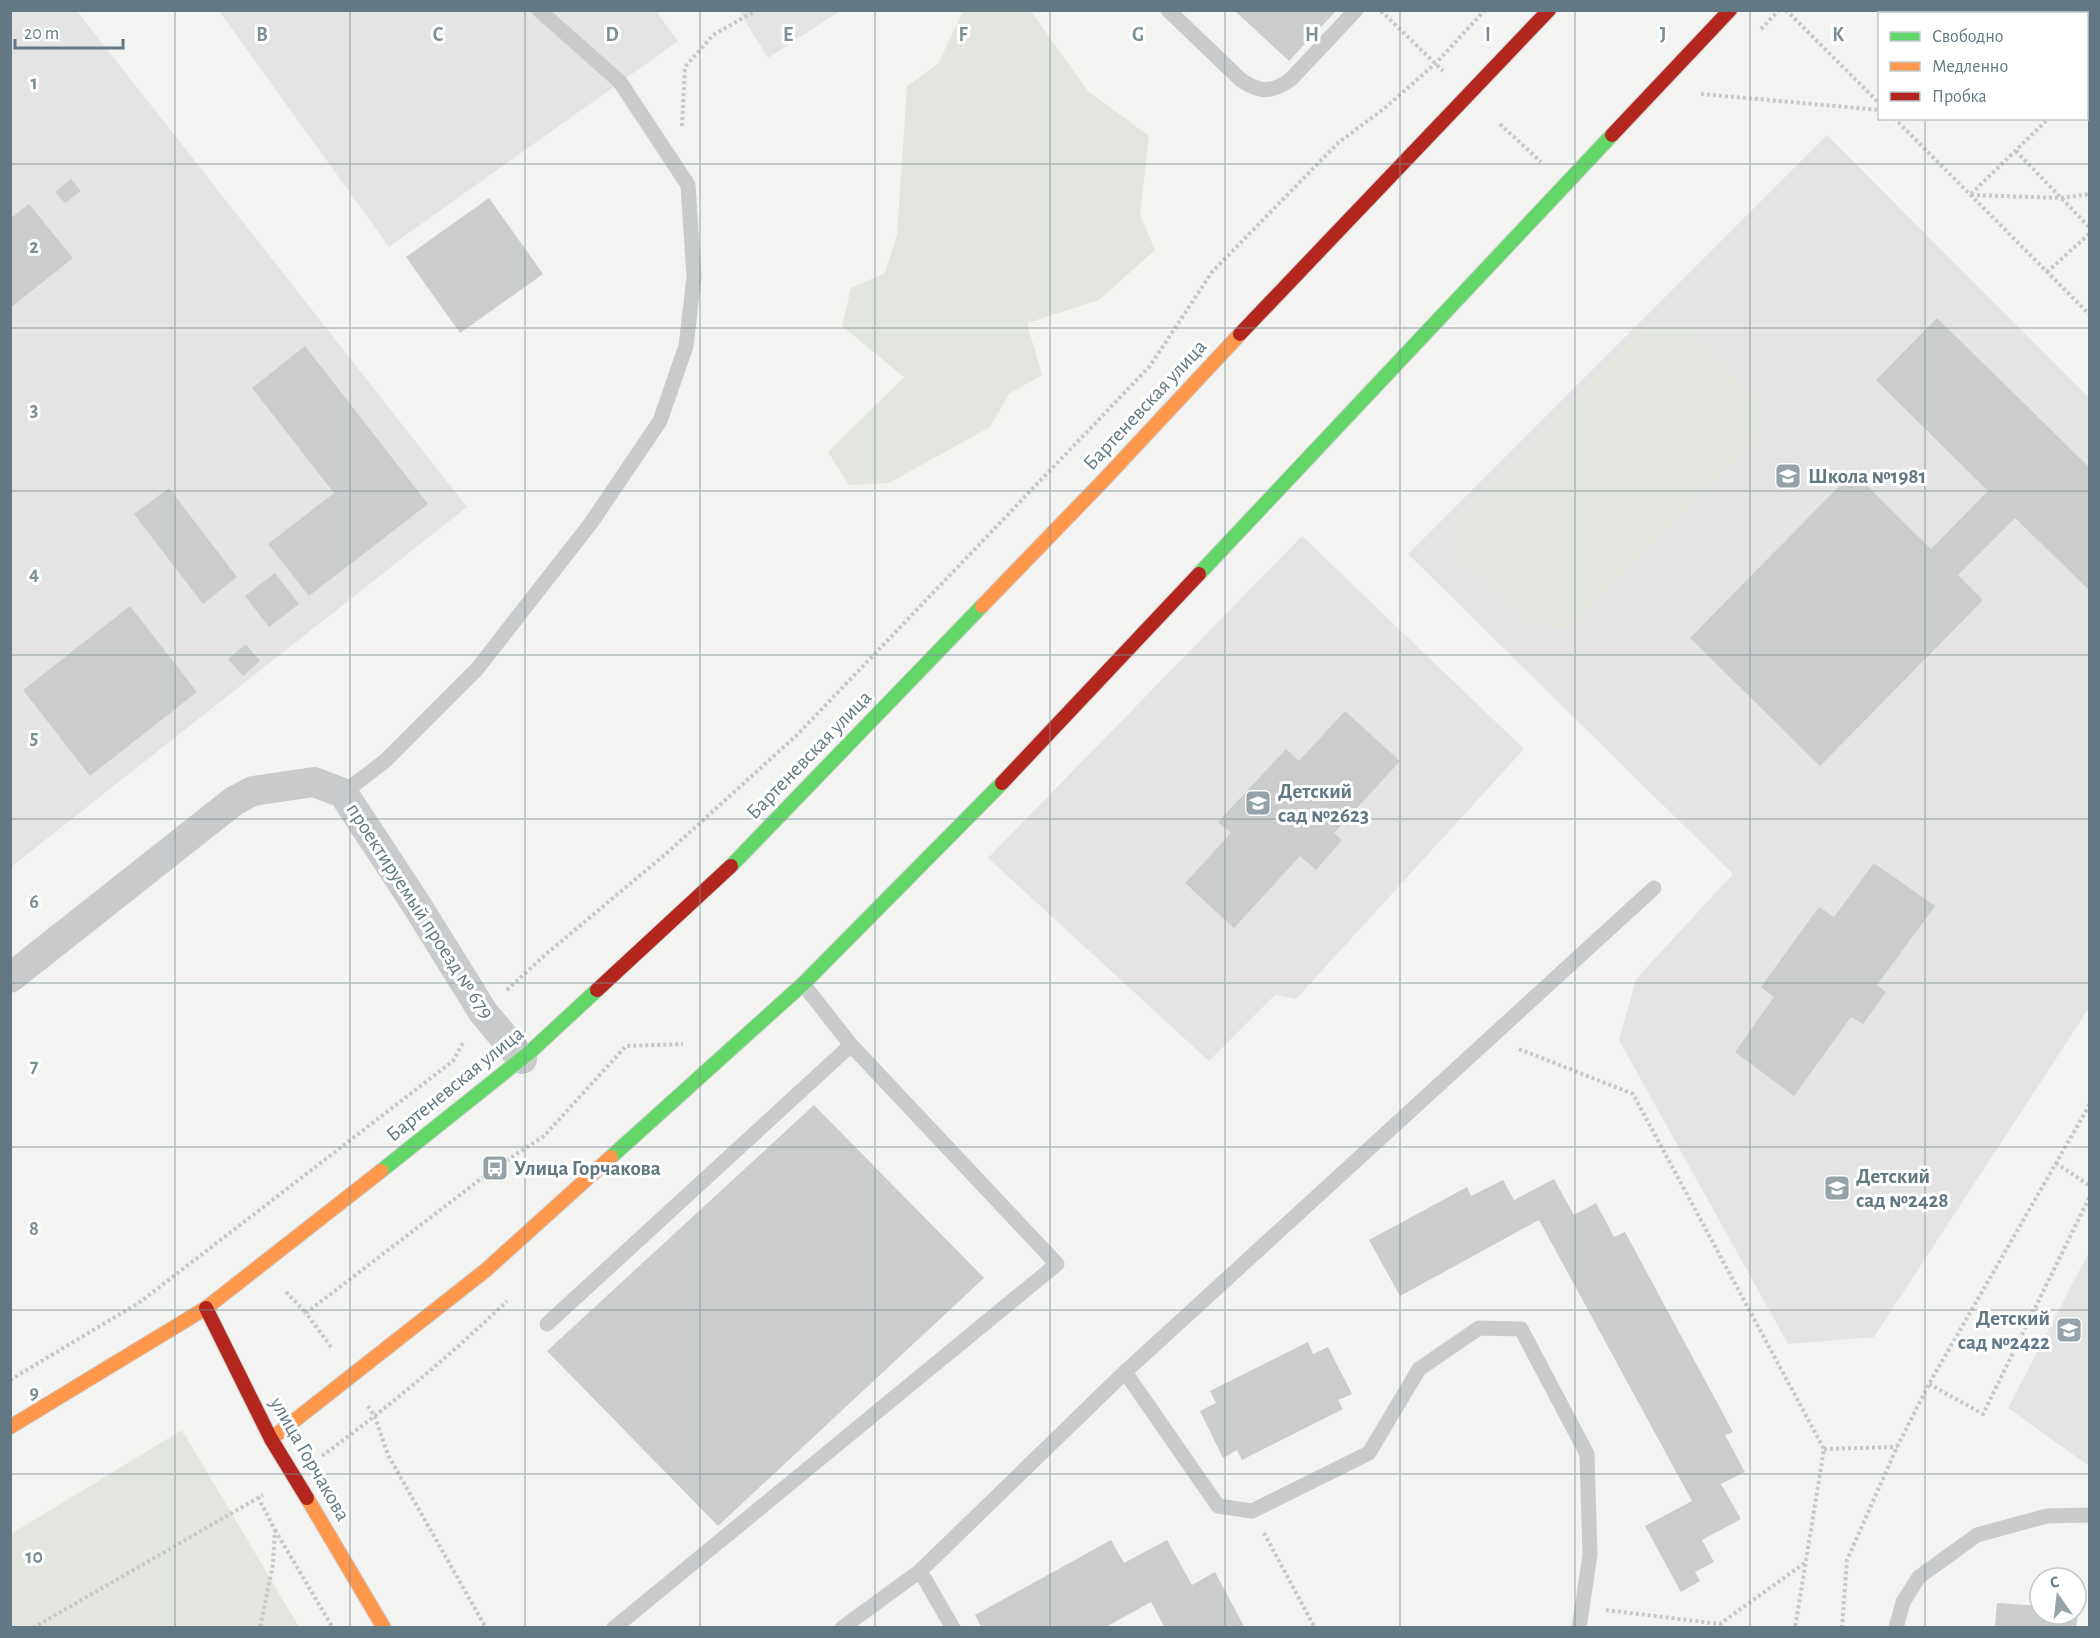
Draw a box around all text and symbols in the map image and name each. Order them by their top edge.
scale bar [15,12,123,50]
legend [1878,12,2088,120]
text: 20 m [24,25,59,43]
text: B [256,25,268,45]
text: C [433,25,444,45]
text: D [605,25,619,45]
text: E [783,25,793,45]
text: F [958,25,968,45]
text: G [1132,25,1144,45]
text: H [1305,25,1319,45]
text: I [1485,25,1491,45]
text: J [1660,25,1666,45]
text: K [1832,25,1844,45]
text: Свободно [1932,27,2004,46]
text: Медленно [1932,58,2008,76]
text: 1 [30,73,38,93]
text: Пробка [1932,87,1987,106]
text: 2 [29,237,39,257]
street label: Бартеневская улица [1079,335,1211,474]
text: 3 [30,400,38,420]
school or university icon: Школа №1981 [1773,461,1803,491]
place label: Школа №1981 [1808,466,1926,487]
text: 4 [29,564,39,584]
street label: Бартеневская улица [742,686,876,823]
text: 5 [30,728,38,748]
place label: Детский сад №2623 [1278,781,1369,826]
school or university icon: Детский сад №2623 [1243,788,1273,818]
street label: проектируемый проезд № 679 [342,799,498,1023]
text: 6 [29,892,39,912]
street label: Бартеневская улица [382,1022,528,1146]
text: 7 [30,1056,39,1076]
bus stop icon: Улица Горчакова [480,1153,510,1183]
place label: Улица Горчакова [514,1158,661,1179]
place label: Детский сад №2428 [1856,1166,1949,1211]
school or university icon: Детский сад №2428 [1822,1173,1852,1203]
text: 8 [29,1219,39,1239]
place label: Детский сад №2422 [1958,1308,2050,1353]
school or university icon: Детский сад №2422 [2054,1315,2084,1345]
text: 9 [29,1383,39,1403]
street label: улица Горчакова [266,1393,354,1525]
text: 10 [25,1547,43,1567]
north arrow [2028,1566,2088,1626]
text: С [2048,1574,2061,1591]

